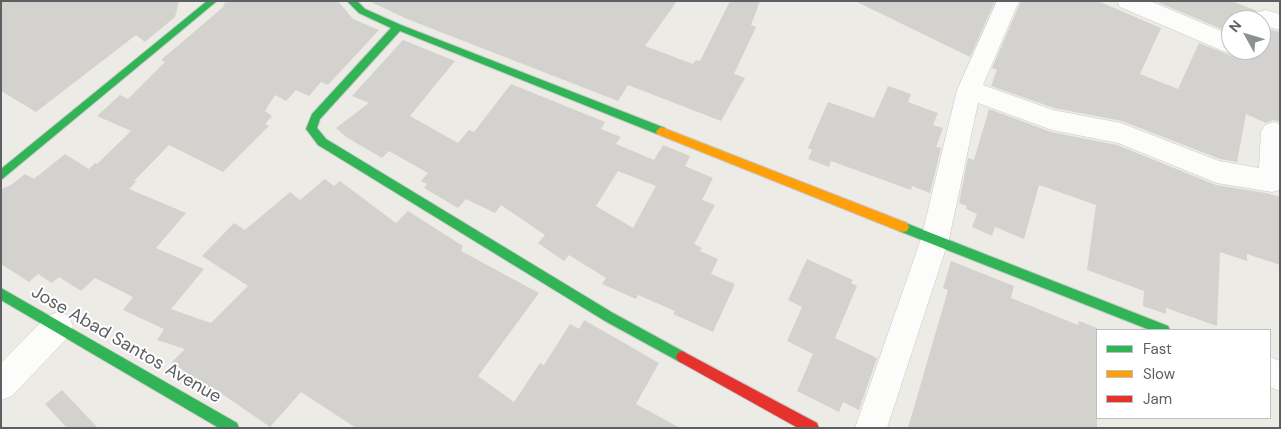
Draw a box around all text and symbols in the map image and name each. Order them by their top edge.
north arrow [1221,10,1271,60]
text: N [1225,17,1245,36]
street label: Jose Abad Santos Avenue [27,282,225,408]
legend [1096,329,1271,419]
text: Fast [1143,339,1172,359]
text: Slow [1143,364,1175,384]
text: Jam [1143,389,1172,409]

